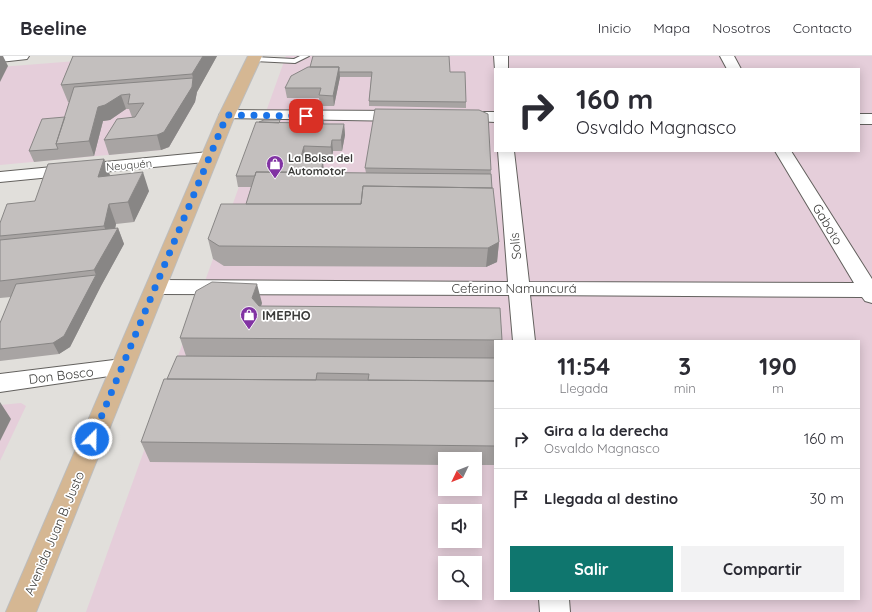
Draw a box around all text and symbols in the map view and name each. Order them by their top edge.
text: Beeline [20,16,87,40]
text: Inicio [598,19,631,37]
text: Mapa [653,19,690,37]
text: Nosotros [712,19,771,37]
text: Contacto [793,19,852,37]
text: 160 m [576,81,653,116]
icon: right [510,84,562,136]
pin [289,99,323,133]
icon: arrive [295,105,317,127]
text: Osvaldo Magnasco [576,116,736,139]
place label: La Bolsa del Automotor [288,151,353,178]
shop icon: La Bolsa del Automotor [265,154,285,179]
street label: Neuquén [105,156,153,174]
street label: Gaboto [810,201,847,248]
street label: Solís [506,232,524,260]
street label: Ceferino Namuncurá [451,280,577,296]
shop icon: IMEPHO [239,305,259,330]
place label: IMEPHO [262,307,311,323]
text: 11:54 [557,351,610,381]
text: 3 [678,351,691,381]
text: 190 [759,351,797,381]
street label: Don Bosco [28,363,95,387]
text: Llegada [559,380,608,396]
text: min [674,380,696,396]
text: m [772,380,784,396]
position arrow [71,418,113,460]
text: Gira a la derecha [544,421,669,440]
icon: right [510,428,532,450]
text: 160 m [804,429,844,448]
text: Osvaldo Magnasco [544,440,660,456]
north arrow [438,452,482,496]
map controls [438,452,482,600]
street label: Avenida Juan B. Justo [21,468,87,597]
icon: arrive [510,488,532,510]
text: Llegada al destino [544,489,678,508]
text: 30 m [809,489,844,508]
button: sound [438,504,482,548]
button: Salir [510,546,673,592]
button: Compartir [681,546,844,592]
button: search [438,556,482,600]

